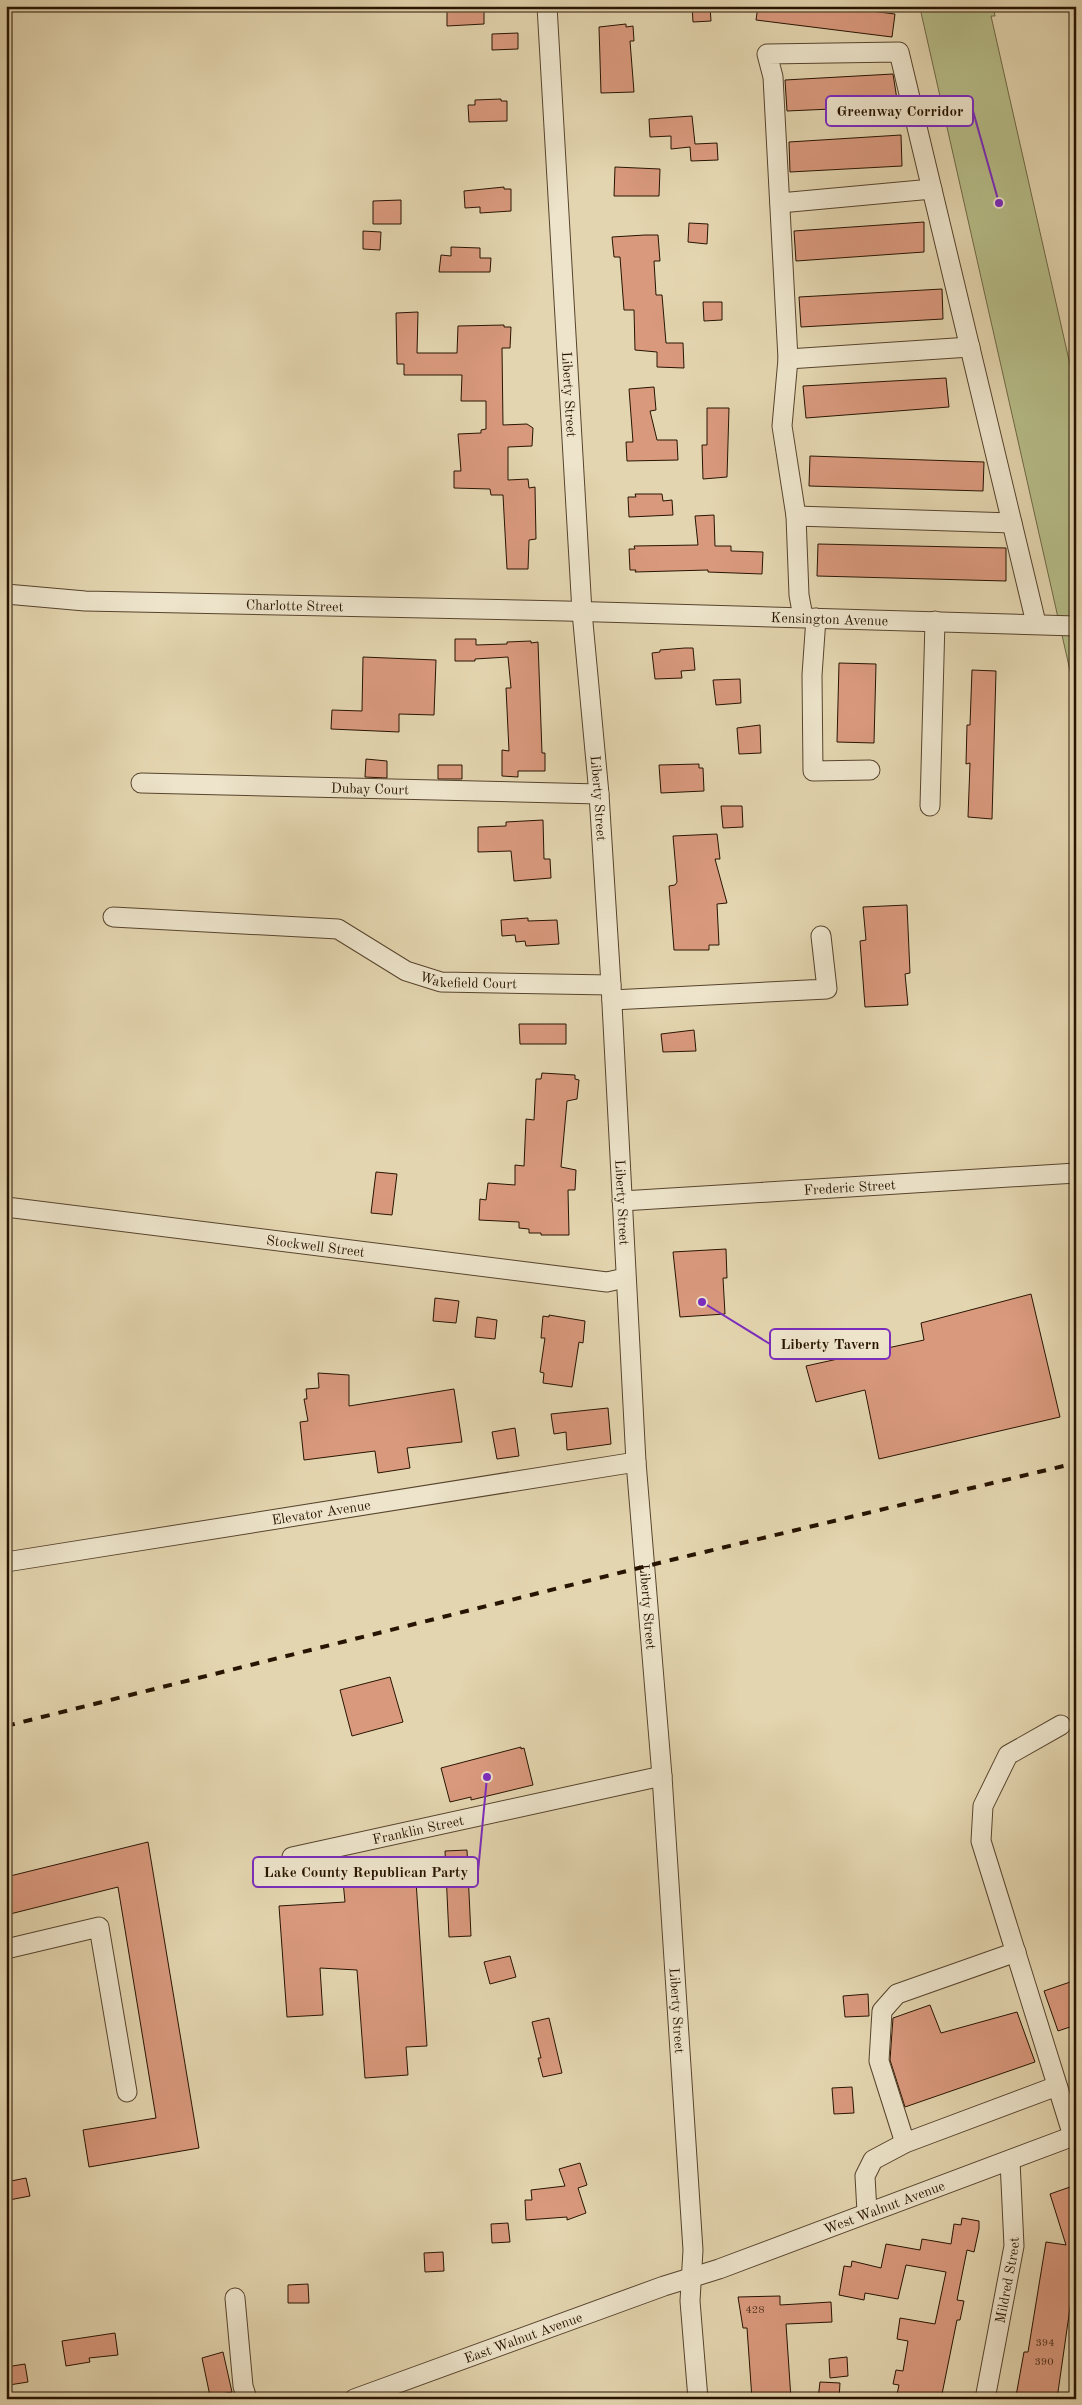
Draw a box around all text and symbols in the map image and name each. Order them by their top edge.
callout: Greenway Corridor [826,96,973,126]
text: Greenway Corridor [836,105,964,120]
street label: Liberty Street [559,351,578,438]
street label: Charlotte Street [246,598,344,614]
street label: Kensington Avenue [771,611,888,628]
street label: Liberty Street [587,755,608,842]
street label: Dubay Court [331,782,409,797]
street label: Wakefield Court [418,970,517,991]
street label: Liberty Street [612,1159,631,1246]
street label: Frederic Street [803,1178,896,1198]
street label: Stockwell Street [265,1234,366,1260]
callout: Liberty Tavern [770,1329,890,1359]
text: Liberty Tavern [780,1338,880,1353]
street label: Elevator Avenue [271,1498,372,1528]
street label: Liberty Street [636,1563,658,1650]
street label: Franklin Street [371,1814,465,1847]
callout: Lake County Republican Party [253,1857,478,1887]
text: Lake County Republican Party [264,1866,469,1881]
street label: Liberty Street [667,1967,686,2054]
street label: West Walnut Avenue [822,2179,947,2237]
street label: Mildred Street [994,2237,1022,2324]
house number: 428 [745,2305,765,2316]
street label: East Walnut Avenue [463,2310,584,2366]
house number: 394 [1035,2338,1055,2349]
house number: 390 [1034,2357,1054,2368]

